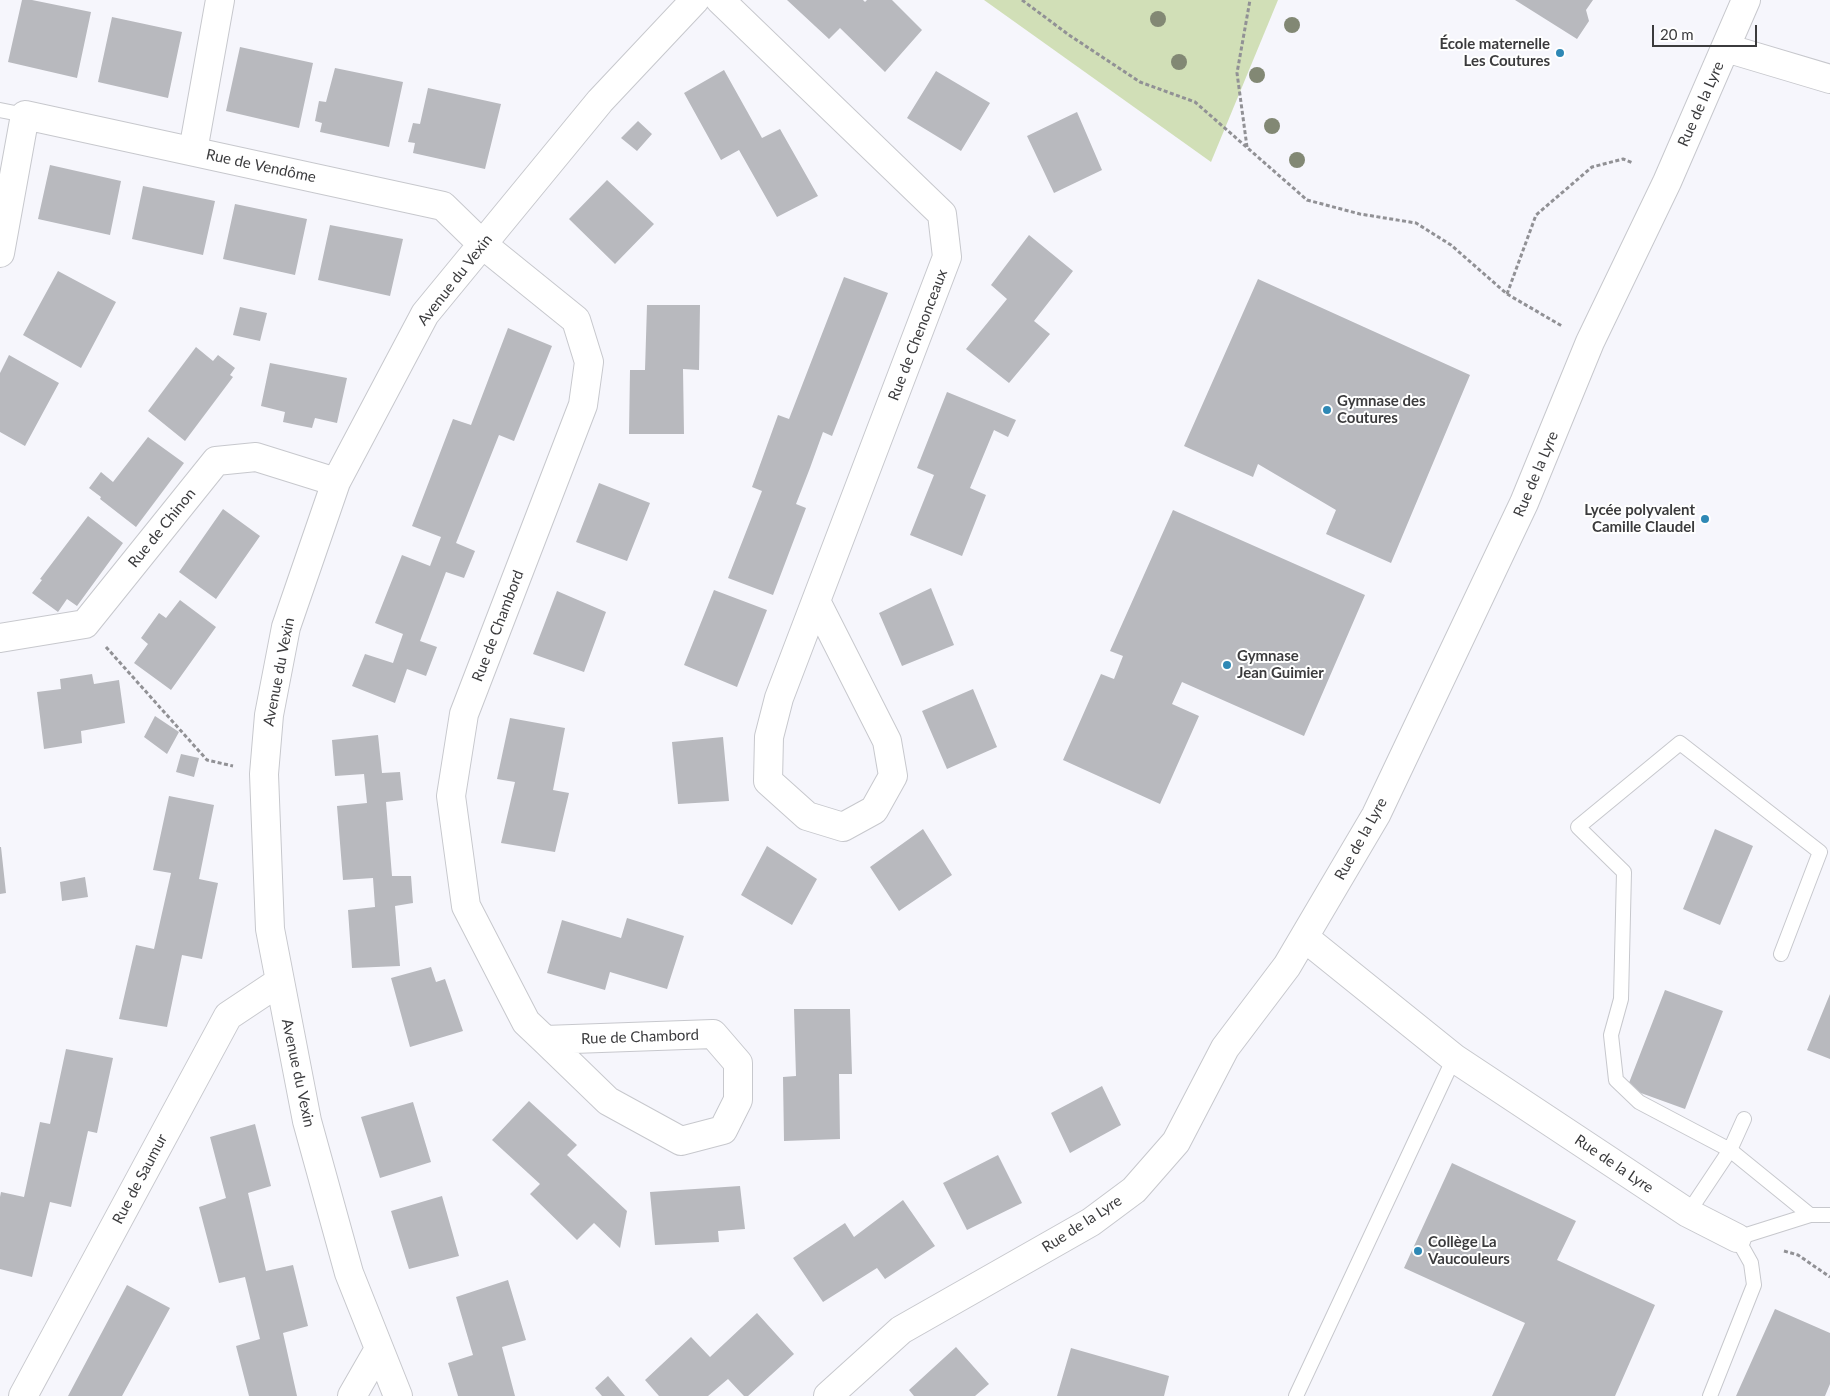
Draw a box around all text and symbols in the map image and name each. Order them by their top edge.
scale bar [1655,15,1760,47]
text: 20 m [1660,25,1694,43]
place label: École maternelle Les Coutures [1439,35,1550,70]
marker: École maternelle Les Coutures [1554,47,1566,59]
street label: Rue de la Lyre [1674,59,1728,149]
street label: Rue de Vendôme [204,146,318,186]
street label: Avenue du Vexin [414,231,496,329]
street label: Rue de Chenonceaux [885,267,951,403]
place label: Gymnase des Coutures [1337,392,1426,427]
marker: Gymnase des Coutures [1321,404,1333,416]
street label: Rue de la Lyre [1510,428,1562,520]
street label: Rue de Chinon [125,485,199,571]
place label: Lycée polyvalent Camille Claudel [1584,501,1695,536]
marker: Lycée polyvalent Camille Claudel [1699,513,1711,525]
street label: Rue de Chambord [468,568,528,684]
street label: Avenue du Vexin [260,616,298,728]
place label: Gymnase Jean Guimier [1237,647,1324,682]
marker: Gymnase Jean Guimier [1221,659,1233,671]
street label: Rue de la Lyre [1331,795,1391,883]
street label: Avenue du Vexin [278,1017,318,1129]
street label: Rue de Chambord [581,1026,699,1048]
street label: Rue de Saumur [109,1131,171,1227]
street label: Rue de la Lyre [1571,1131,1657,1197]
street label: Rue de la Lyre [1039,1192,1125,1256]
place label: Collège La Vaucouleurs [1428,1233,1510,1268]
marker: Collège La Vaucouleurs [1412,1245,1424,1257]

